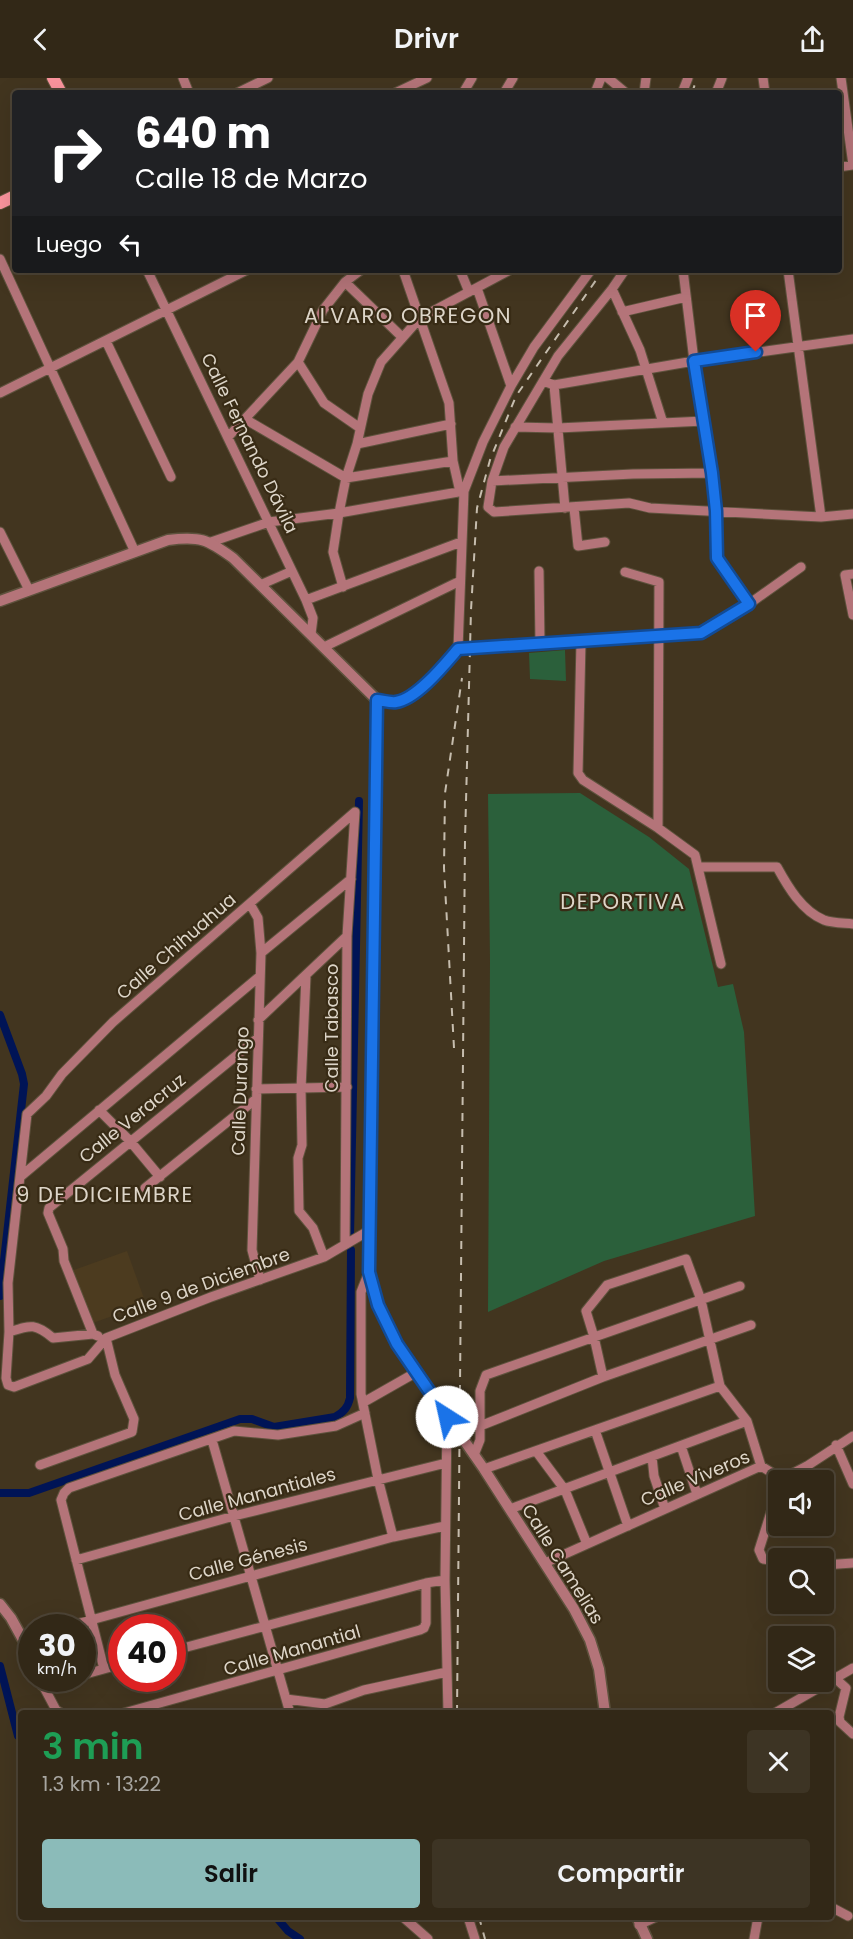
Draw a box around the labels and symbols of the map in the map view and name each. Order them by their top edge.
pin [730,290,781,352]
district label: ALVARO OBREGON [304,301,512,330]
street label: Calle Fernando Dávila [195,349,305,537]
street label: Calle Chihuahua [111,887,241,1005]
district label: DEPORTIVA [560,887,686,916]
street label: Calle Tabasco [319,964,344,1092]
street label: Calle Durango [225,1026,255,1156]
street label: Calle Veracruz [73,1067,191,1169]
district label: 9 DE DICIEMBRE [16,1180,194,1209]
street label: Calle 9 de Diciembre [109,1241,293,1329]
position arrow [415,1385,479,1449]
street label: Calle Viveros [637,1444,753,1512]
street label: Calle Manantiales [176,1461,338,1527]
street label: Calle Camelias [516,1499,610,1629]
street label: Calle Génesis [186,1531,310,1587]
speed limit sign: 40 [108,1614,186,1692]
street label: Calle Manantial [221,1619,363,1681]

